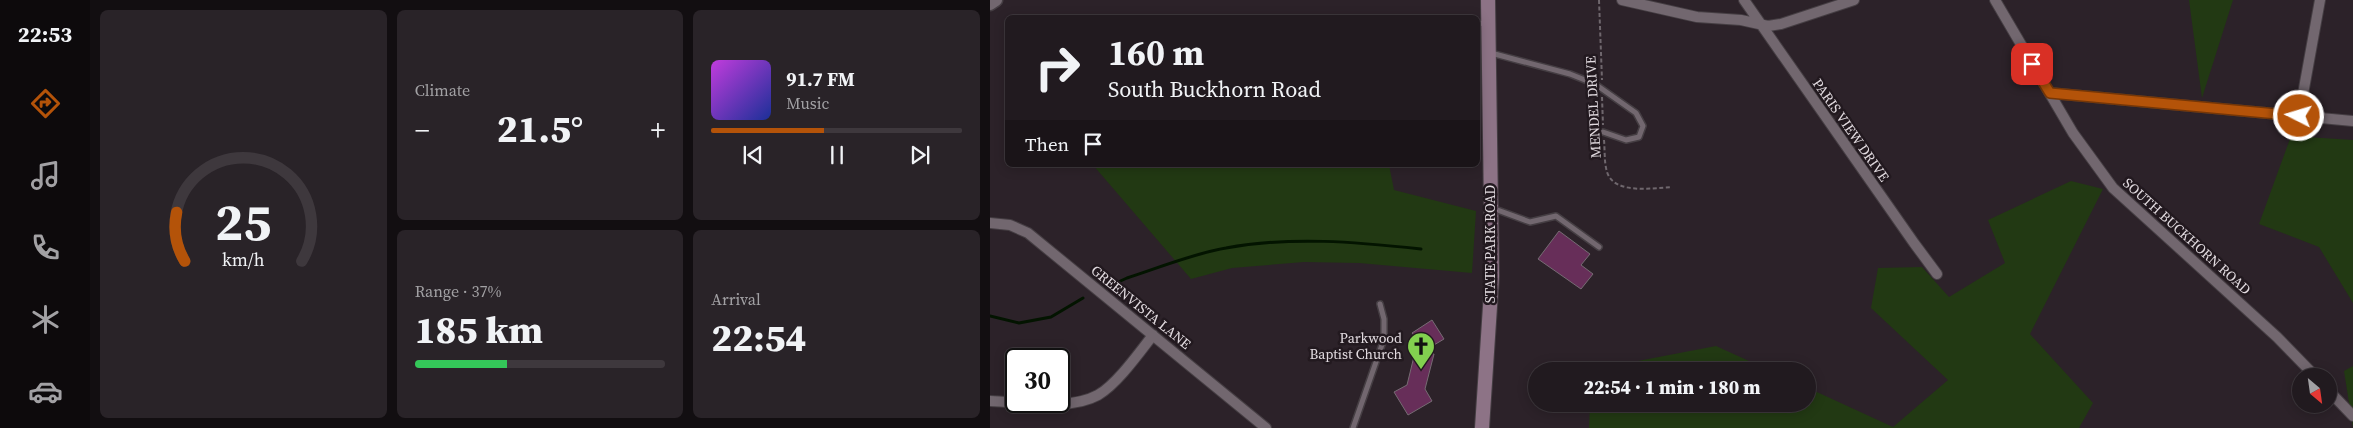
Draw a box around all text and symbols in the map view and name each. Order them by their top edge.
text: 22:53 [18,19,72,49]
text: 160 m [1108,29,1204,77]
icon: right [1025,35,1090,100]
pin [2011,43,2053,85]
icon: arrive [2018,50,2046,78]
street label: MENDEL DRIVE [1580,55,1606,159]
text: 91.7 FM [786,66,855,92]
text: South Buckhorn Road [1108,74,1321,104]
street label: PARIS VIEW DRIVE [1808,74,1894,186]
text: Climate [415,79,470,101]
icon: directions [28,86,63,121]
position arrow [2272,89,2324,141]
text: Music [786,92,829,114]
text: 21.5° [497,103,583,155]
text: − [415,111,430,149]
text: + [650,111,665,149]
icon: arrive [1079,130,1107,158]
text: Then [1025,131,1069,157]
icon: previous [739,141,767,169]
icon: pause [823,141,851,169]
icon: next [906,141,934,169]
icon: music [28,158,63,193]
street label: SOUTH BUCKHORN ROAD [2119,173,2255,299]
street label: STATE PARK ROAD [1480,185,1500,303]
text: 25 [215,186,272,257]
icon: phone [28,230,63,265]
text: km/h [222,247,265,272]
street label: GREENVISTA LANE [1087,260,1195,354]
text: Range · 37% [415,280,501,302]
text: Arrival [711,288,761,310]
icon: climate [28,302,63,337]
text: 185 km [415,304,543,356]
text: 22:54 [711,312,806,364]
place label: Parkwood Baptist Church [1310,328,1402,364]
church icon: Parkwood Baptist Church [1406,331,1436,370]
speed limit sign: 30 [1005,348,1070,413]
north arrow [2292,368,2338,412]
map controls [2292,368,2337,413]
icon: car [28,374,63,409]
text: 22:54 · 1 min · 180 m [1583,374,1761,400]

